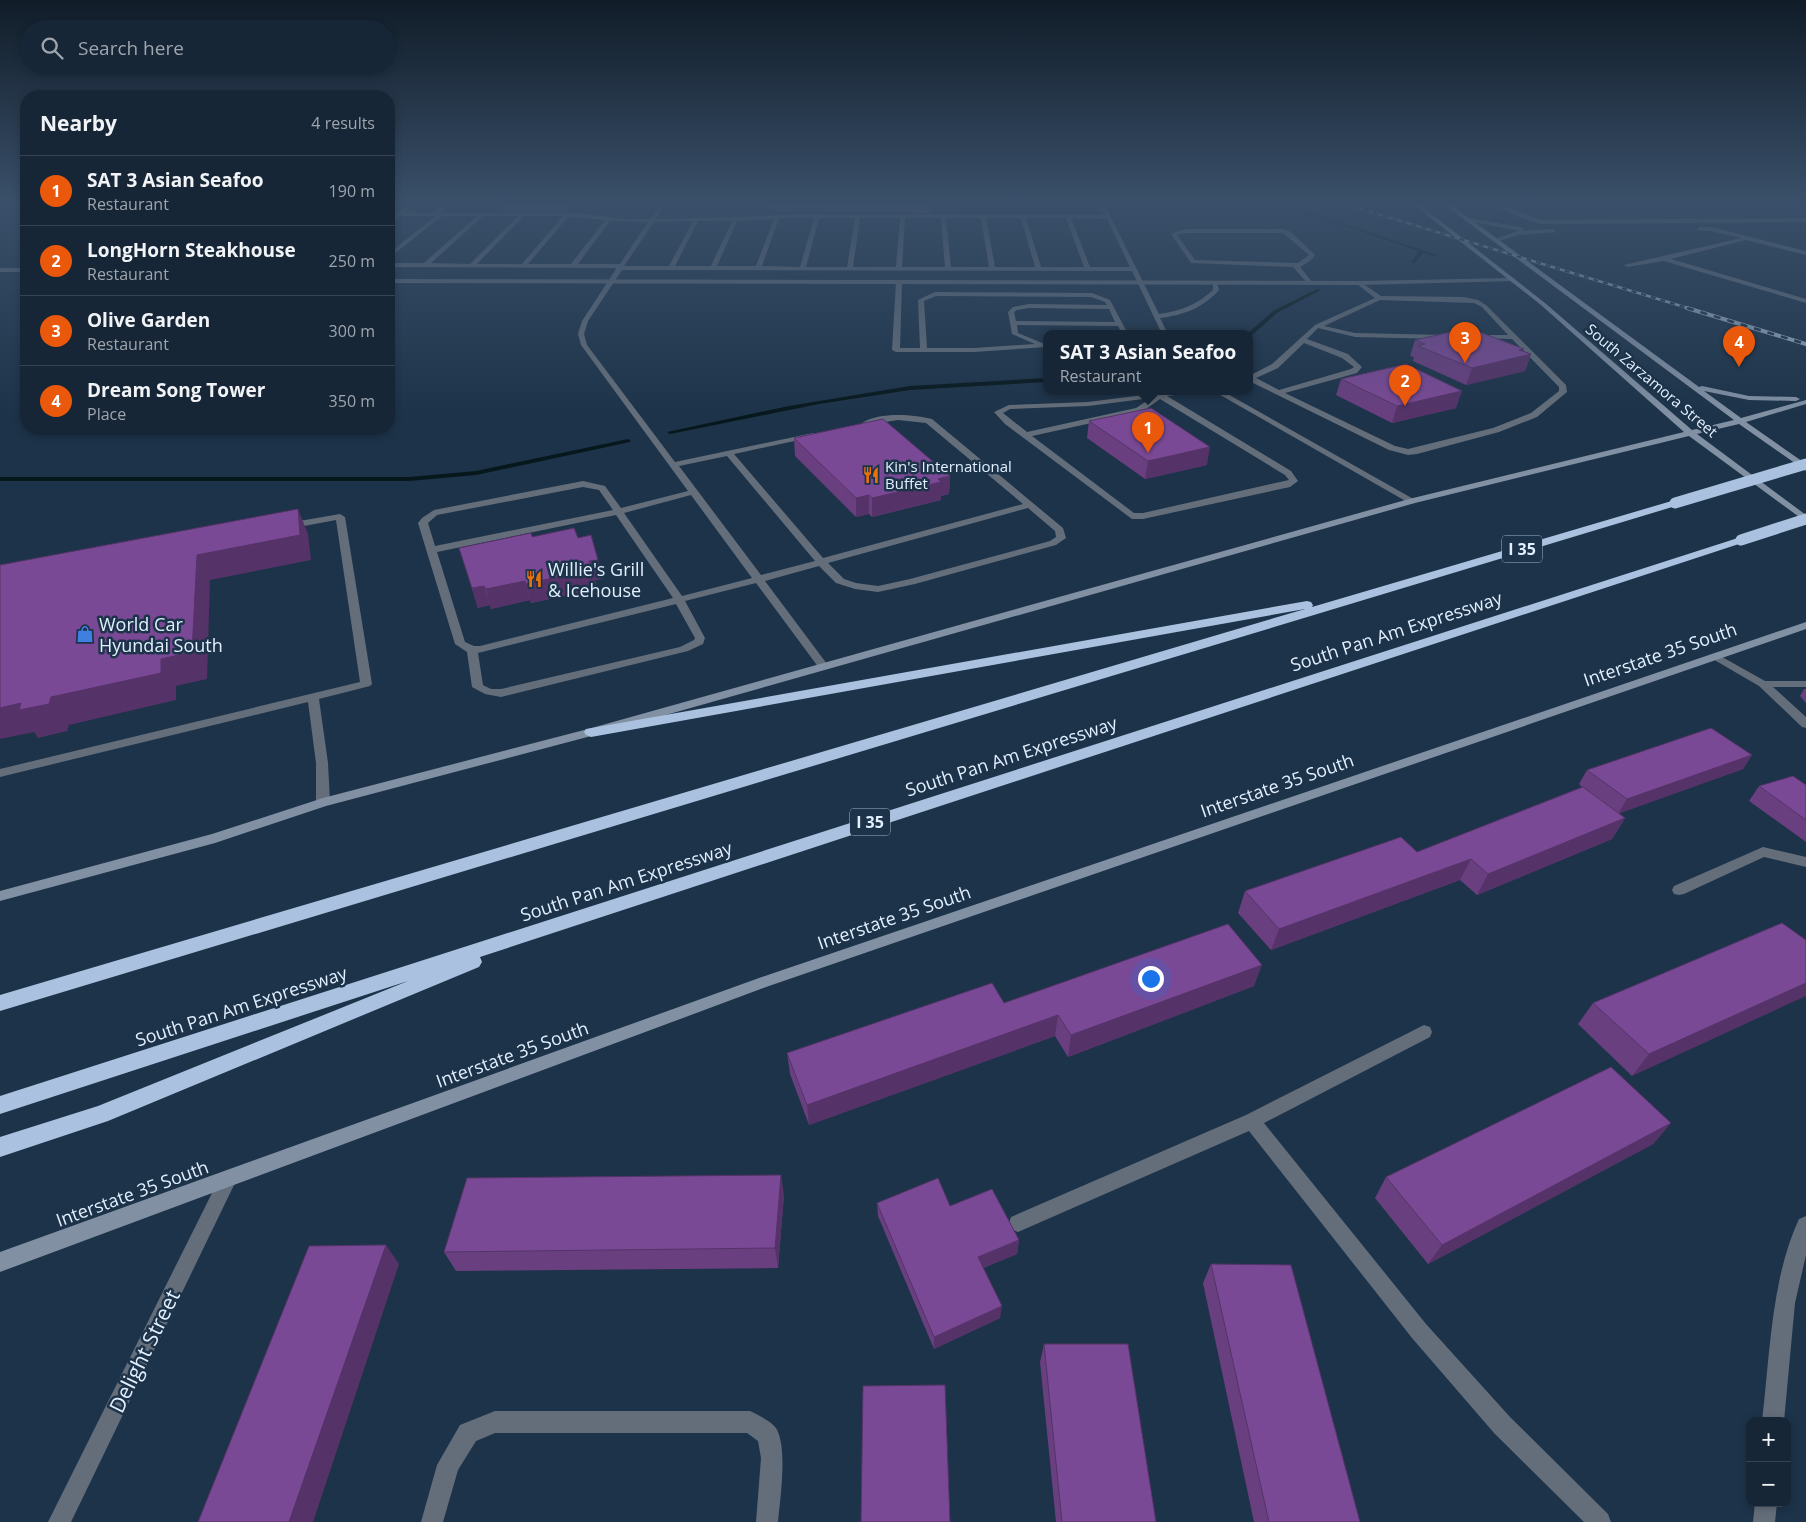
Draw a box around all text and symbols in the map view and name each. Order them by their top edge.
search box [20,20,395,75]
icon: search [38,34,66,62]
text: Search here [78,35,184,61]
text: Nearby [40,109,117,137]
text: 4 results [311,112,375,134]
text: SAT 3 Asian Seafoo [87,167,264,193]
text: 1 [51,180,61,202]
text: 190 m [329,180,375,202]
text: Restaurant [87,193,169,215]
text: LongHorn Steakhouse [87,237,296,263]
text: 2 [51,250,61,272]
text: 250 m [329,250,375,272]
text: Restaurant [87,263,169,285]
text: Olive Garden [87,307,210,333]
street label: South Zarzamora Street [1582,319,1722,441]
text: 3 [51,320,61,342]
text: 300 m [329,320,375,342]
pin: 3 [1449,322,1481,363]
pin: 4 [1723,326,1755,367]
popup [1043,330,1253,395]
text: Restaurant [87,333,169,355]
text: SAT 3 Asian Seafoo [1060,339,1236,365]
text: Restaurant [1060,365,1142,387]
pin: 2 [1389,365,1421,406]
text: Dream Song Tower [87,377,265,403]
text: 4 [51,390,61,412]
text: 350 m [329,390,375,412]
text: Place [87,403,126,425]
pin: 1 [1132,412,1164,453]
place label: Kin's International Buffet [885,456,1012,493]
restaurant icon: Kin's International Buffet [861,465,881,485]
road number: I 35 [1502,536,1542,562]
place label: Willie's Grill & Icehouse [548,557,644,602]
restaurant icon: Willie's Grill & Icehouse [524,569,544,589]
street label: South Pan Am Expressway [1287,585,1506,677]
place label: World Car Hyundai South [99,612,223,657]
street label: Interstate 35 South [1580,617,1740,691]
shop icon: World Car Hyundai South [75,624,95,644]
street label: South Pan Am Expressway [902,710,1121,802]
street label: Interstate 35 South [1197,748,1357,822]
road number: I 35 [850,809,890,836]
street label: South Pan Am Expressway [517,835,736,927]
street label: Interstate 35 South [814,880,974,954]
street label: South Pan Am Expressway [132,960,351,1052]
your location [1138,966,1164,992]
street label: Interstate 35 South [432,1015,592,1093]
street label: Interstate 35 South [52,1154,212,1232]
street label: Delight Street [102,1285,186,1417]
map controls [1746,1417,1791,1507]
button: + [1746,1417,1791,1462]
button: − [1746,1462,1791,1507]

